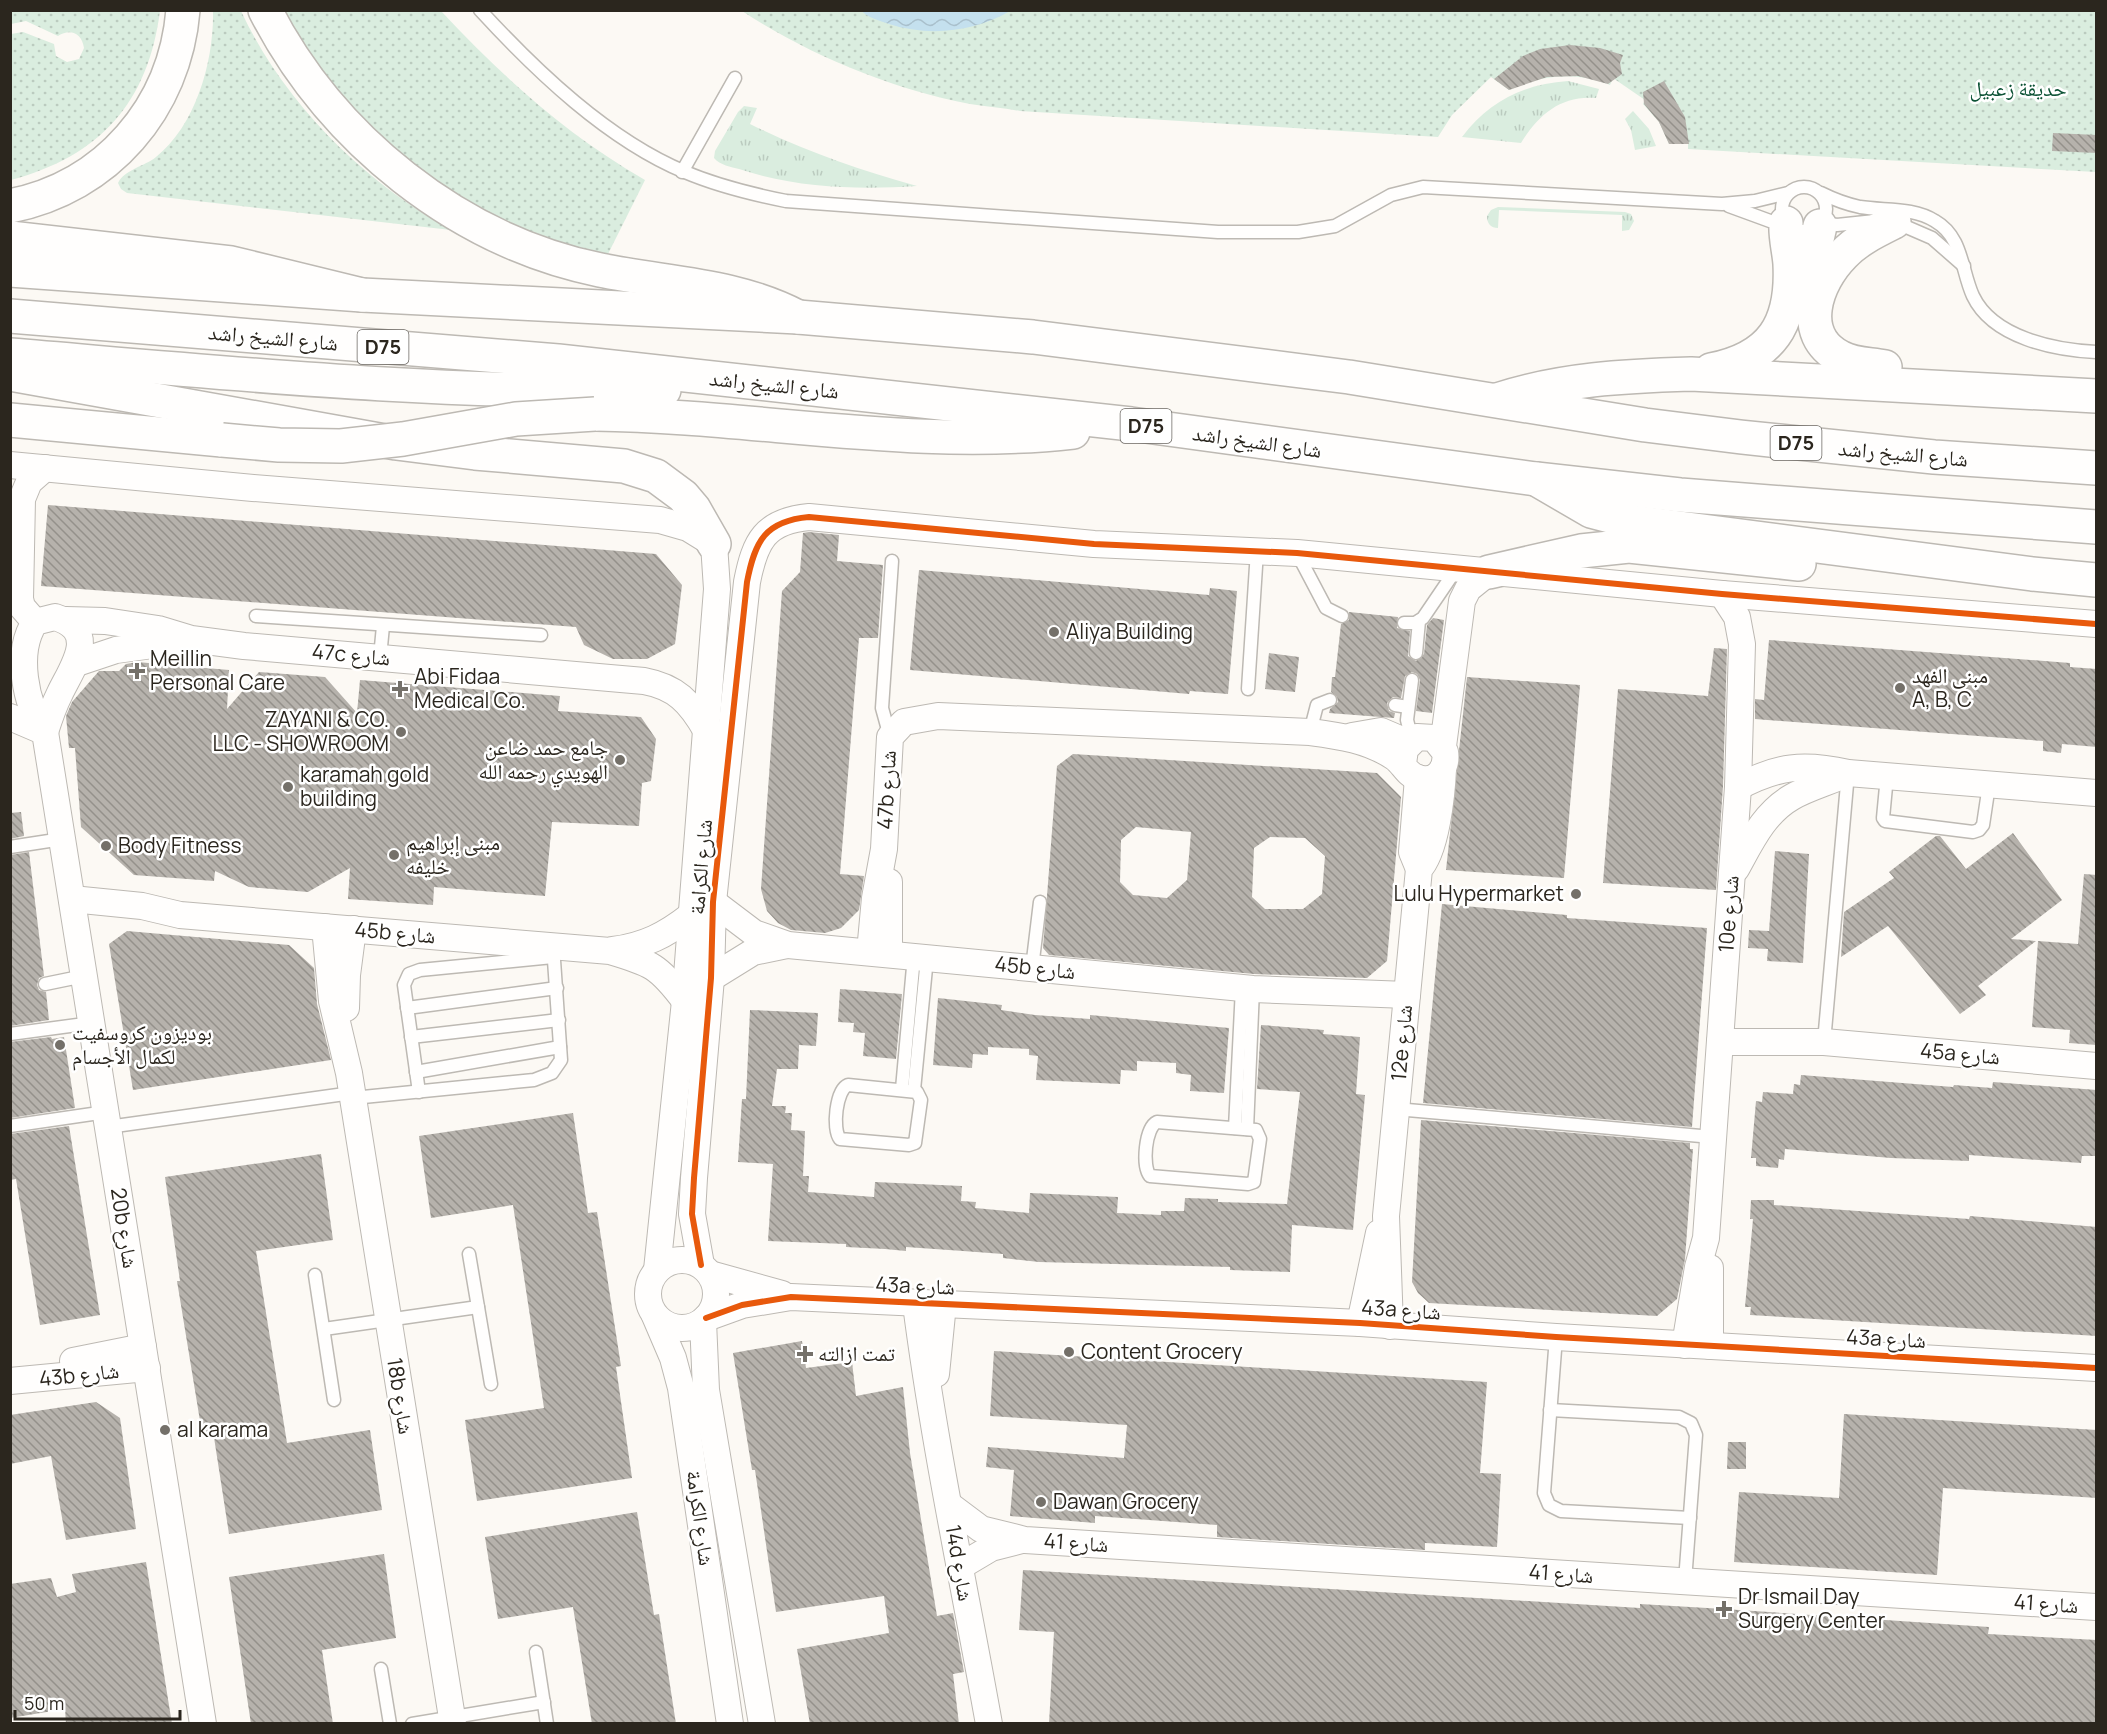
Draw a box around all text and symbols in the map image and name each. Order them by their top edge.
park label: حديقة زعبيل [1969,74,2067,102]
street label: شارع الشيخ راشد [207,317,339,357]
road number: D75 [358,330,409,364]
street label: شارع الشيخ راشد [708,363,840,405]
road number: D75 [1120,409,1172,443]
street label: شارع الشيخ راشد [1191,418,1324,464]
road number: D75 [1770,426,1822,460]
street label: شارع الشيخ راشد [1837,433,1969,473]
place label: Aliya Building [1066,617,1193,645]
marker: Aliya Building [1047,625,1061,639]
street label: 47c شارع [311,637,391,671]
place label: Meillin Personal Care [150,644,285,696]
place label: مبنى الفهد A, B, C [1912,661,1988,713]
marker: Meillin Personal Care [128,662,146,680]
place label: Abi Fidaa Medical Co. [414,662,526,714]
marker: Abi Fidaa Medical Co. [391,680,409,698]
marker: مبنى الفهد A, B, C [1893,681,1907,695]
place label: ZAYANI & CO. LLC - SHOWROOM [213,705,389,757]
marker: ZAYANI & CO. LLC - SHOWROOM [394,725,408,739]
place label: جامع حمد ضاعن الهويدي رحمه الله [478,733,608,788]
street label: 47b شارع [870,750,902,830]
marker: جامع حمد ضاعن الهويدي رحمه الله [613,753,627,767]
place label: karamah gold building [300,760,429,812]
marker: karamah gold building [281,780,295,794]
street label: شارع الكرامة [682,818,718,916]
place label: مبنى إبراهيم خليفه [406,828,500,880]
place label: Body Fitness [118,831,242,859]
marker: Body Fitness [99,839,113,853]
marker: مبنى إبراهيم خليفه [387,848,401,862]
street label: 10e شارع [1711,874,1745,954]
place label: Lulu Hypermarket [1394,879,1564,907]
marker: Lulu Hypermarket [1569,887,1583,901]
street label: 45b شارع [353,915,437,949]
street label: 45b شارع [993,949,1077,985]
street label: 12e شارع [1384,1004,1418,1082]
place label: بوديزون كروسفيت لكمال الأجسام [72,1018,212,1071]
street label: 45a شارع [1919,1036,2001,1070]
marker: بوديزون كروسفيت لكمال الأجسام [53,1038,67,1052]
street label: 20b شارع [105,1185,145,1270]
street label: 43a شارع [875,1270,955,1300]
street label: 43a شارع [1360,1292,1442,1326]
street label: 43a شارع [1845,1322,1927,1354]
place label: Content Grocery [1081,1337,1243,1365]
place label: تمت ازالته [818,1339,895,1367]
marker: تمت ازالته [796,1345,814,1363]
marker: Content Grocery [1062,1345,1076,1359]
street label: 43b شارع [37,1356,120,1392]
street label: 18b شارع [381,1356,421,1436]
place label: al karama [177,1415,268,1443]
marker: al karama [158,1423,172,1437]
street label: شارع الكرامة [680,1468,722,1567]
place label: Dawan Grocery [1053,1487,1199,1515]
marker: Dawan Grocery [1034,1495,1048,1509]
street label: 14d شارع [939,1522,980,1603]
street label: شارع 41 [1043,1526,1109,1558]
street label: شارع 41 [1528,1557,1594,1589]
place label: Dr Ismail Day Surgery Center [1738,1582,1886,1634]
street label: شارع 41 [2013,1587,2079,1619]
marker: Dr Ismail Day Surgery Center [1715,1600,1733,1618]
scale bar [15,1683,180,1721]
text: 50 m [24,1691,64,1715]

